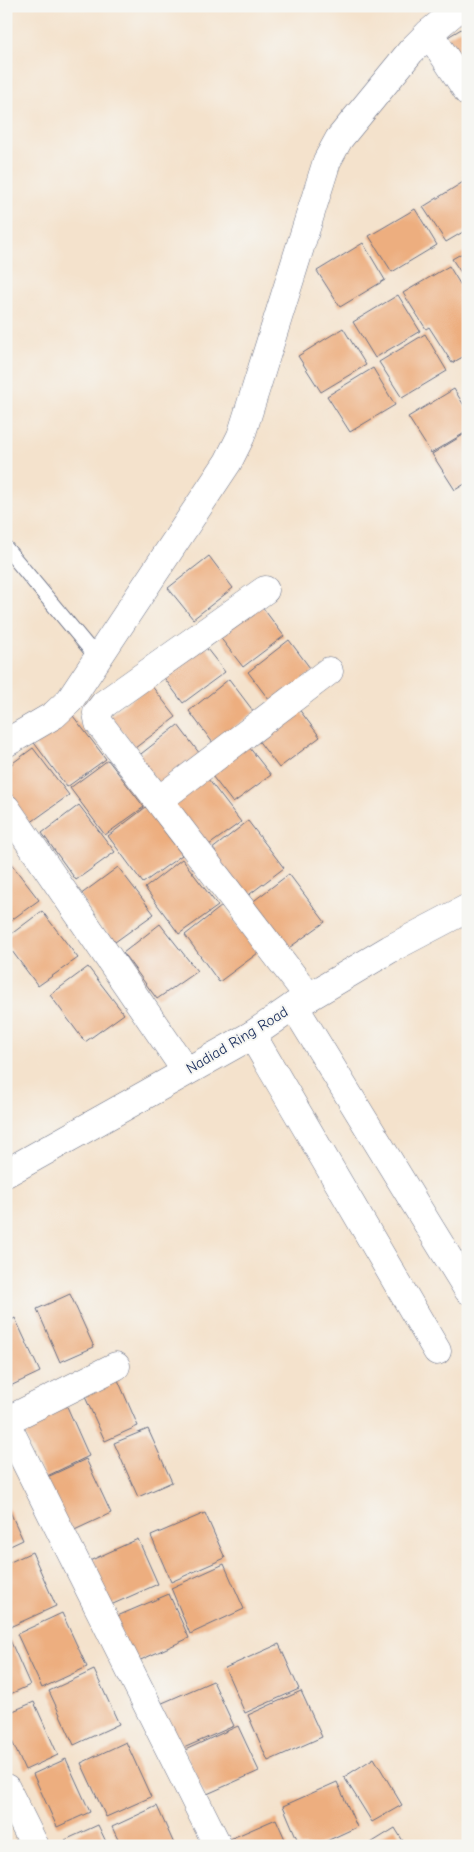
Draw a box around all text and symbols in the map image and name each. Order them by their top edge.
street label: Nadiad Ring Road [183,1003,291,1077]

